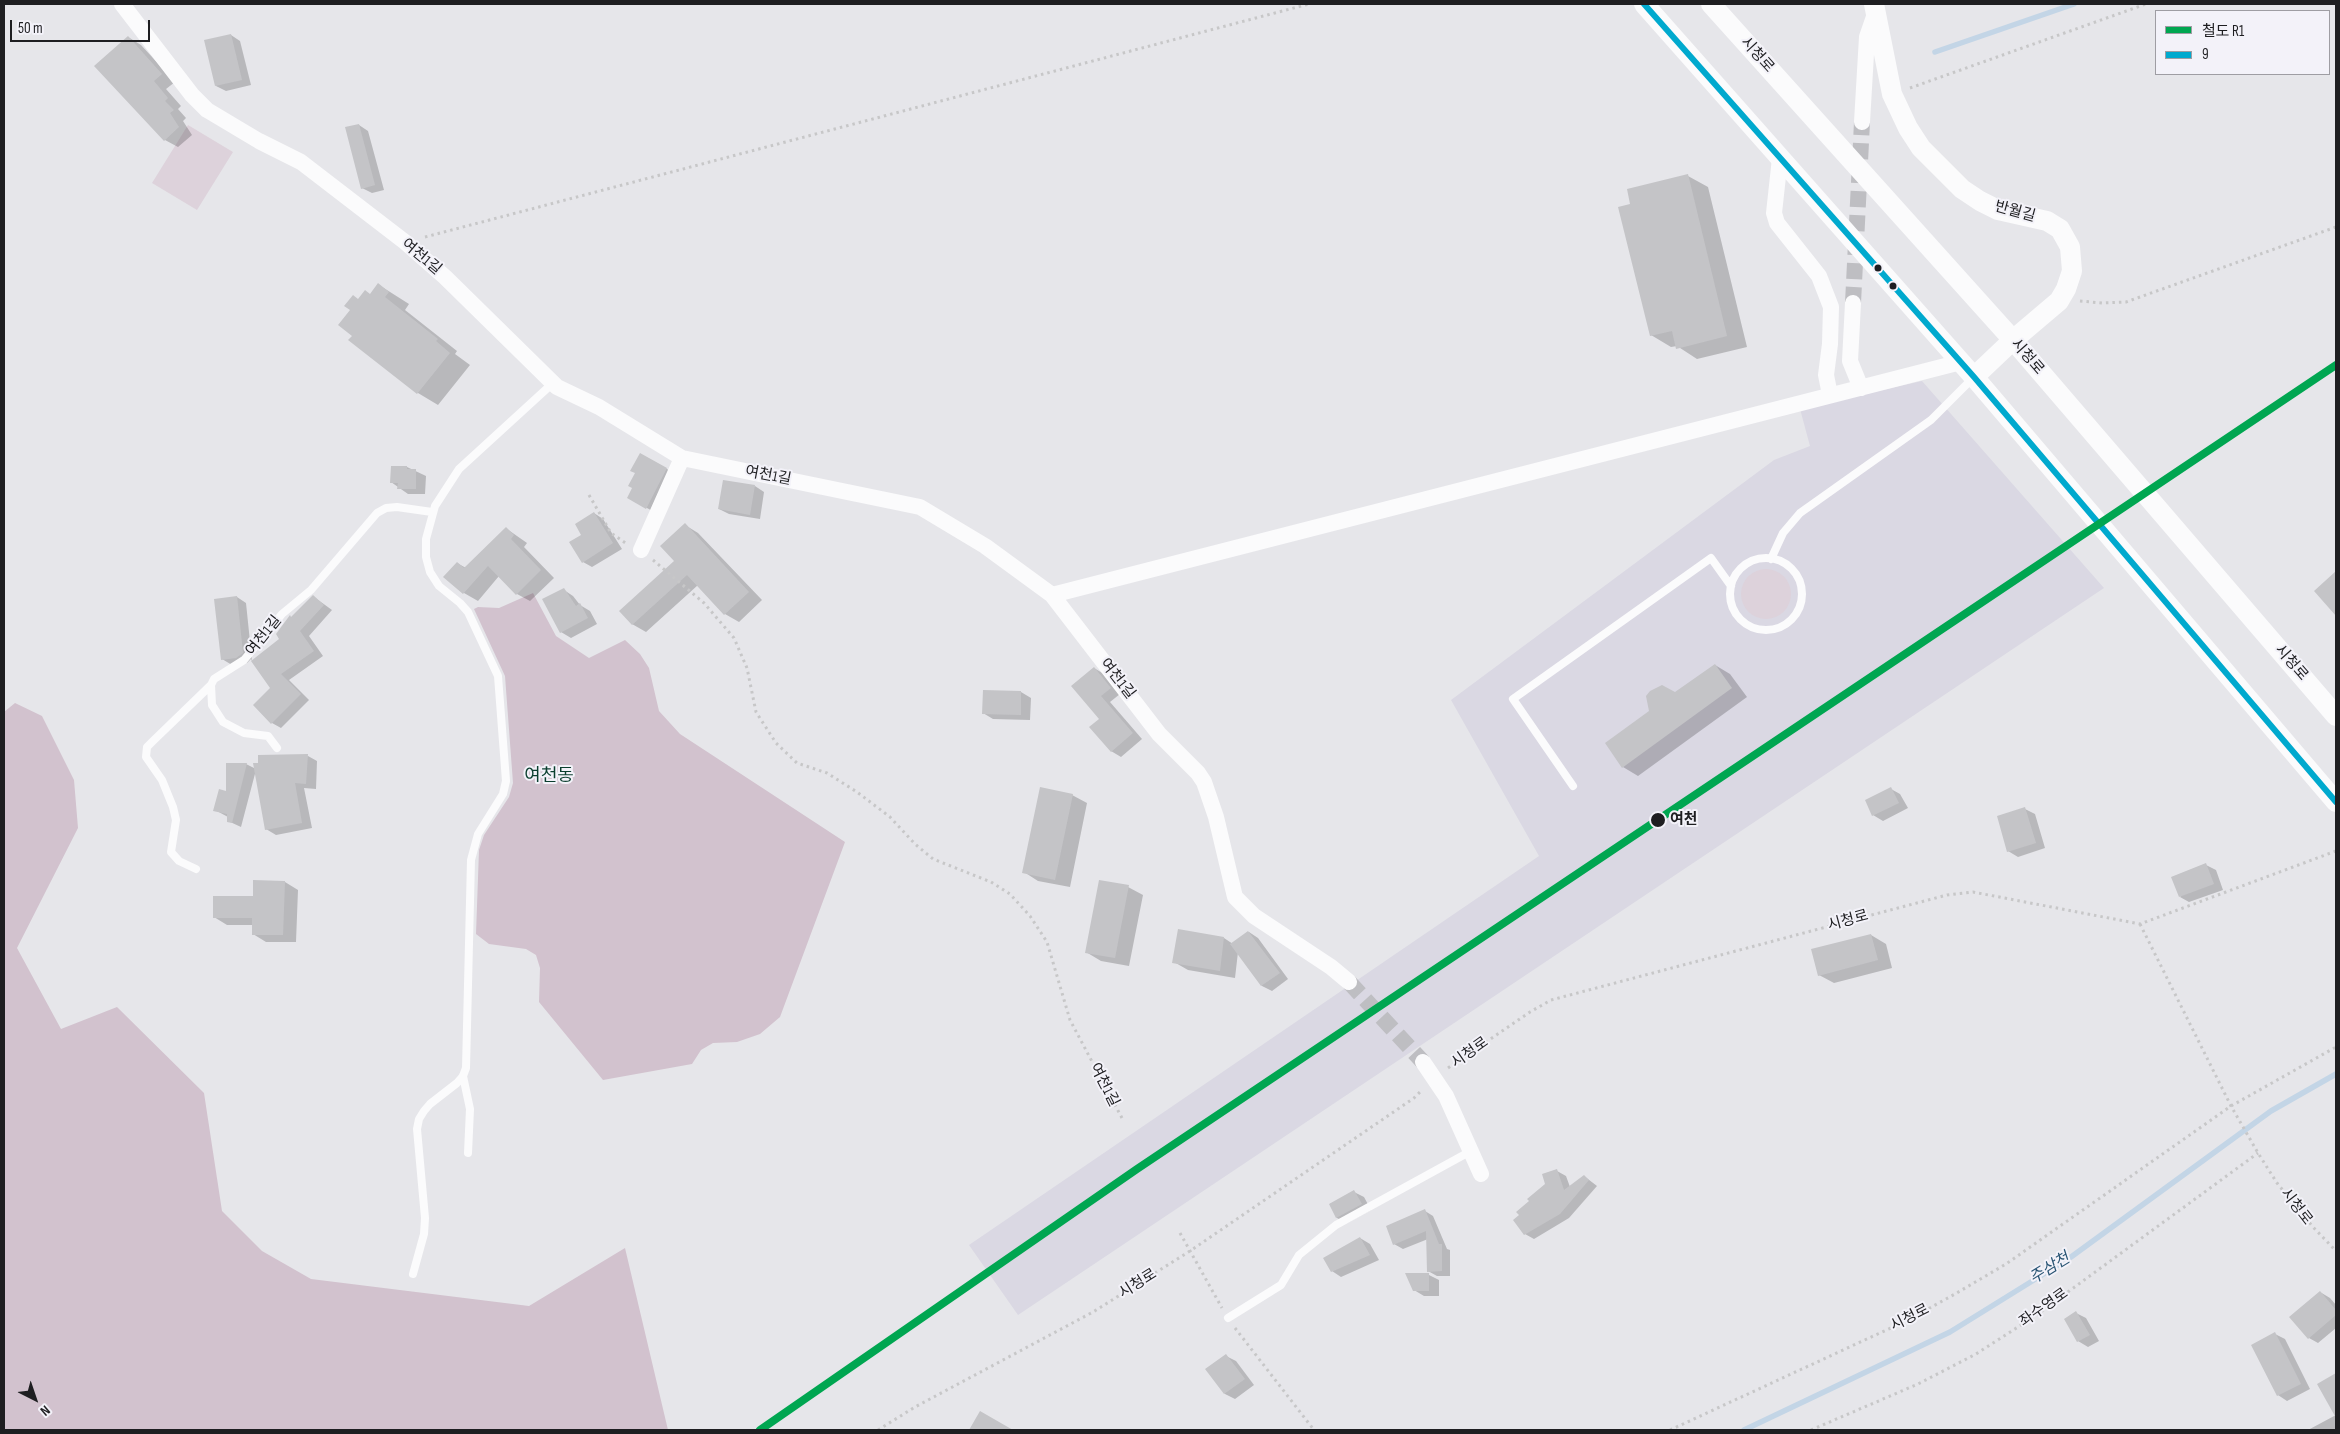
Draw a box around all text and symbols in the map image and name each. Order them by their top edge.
scale bar [12,10,152,42]
legend [2155,10,2330,75]
text: 50 m [18,19,43,38]
text: 철도 R1 [2202,22,2244,41]
street label: 시청로 [1736,34,1778,76]
text: 9 [2202,45,2209,64]
street label: 반월길 [1993,198,2037,226]
street label: 여천1길 [397,235,445,279]
unlabelled marker [1873,263,1883,273]
unlabelled marker [1888,281,1898,291]
street label: 시청로 [2007,335,2047,379]
street label: 여천1길 [743,463,793,489]
street label: 여천1길 [242,612,286,660]
street label: 시청로 [2271,641,2311,685]
street label: 여천1길 [1096,655,1138,703]
district label: 여천동 [524,765,574,787]
marker: 여천 [1649,811,1667,829]
place label: 여천 [1670,811,1698,829]
street label: 시청로 [1826,907,1870,935]
street label: 시청로 [1448,1034,1492,1072]
street label: 여천1길 [1085,1060,1123,1110]
street label: 시청로 [2276,1185,2316,1229]
water label: 주삼천 [2026,1249,2074,1289]
street label: 시청로 [1116,1265,1160,1303]
street label: 좌수영로 [2016,1285,2072,1331]
street label: 시청로 [1887,1301,1933,1335]
north arrow [10,1374,60,1424]
text: N [37,1402,54,1420]

